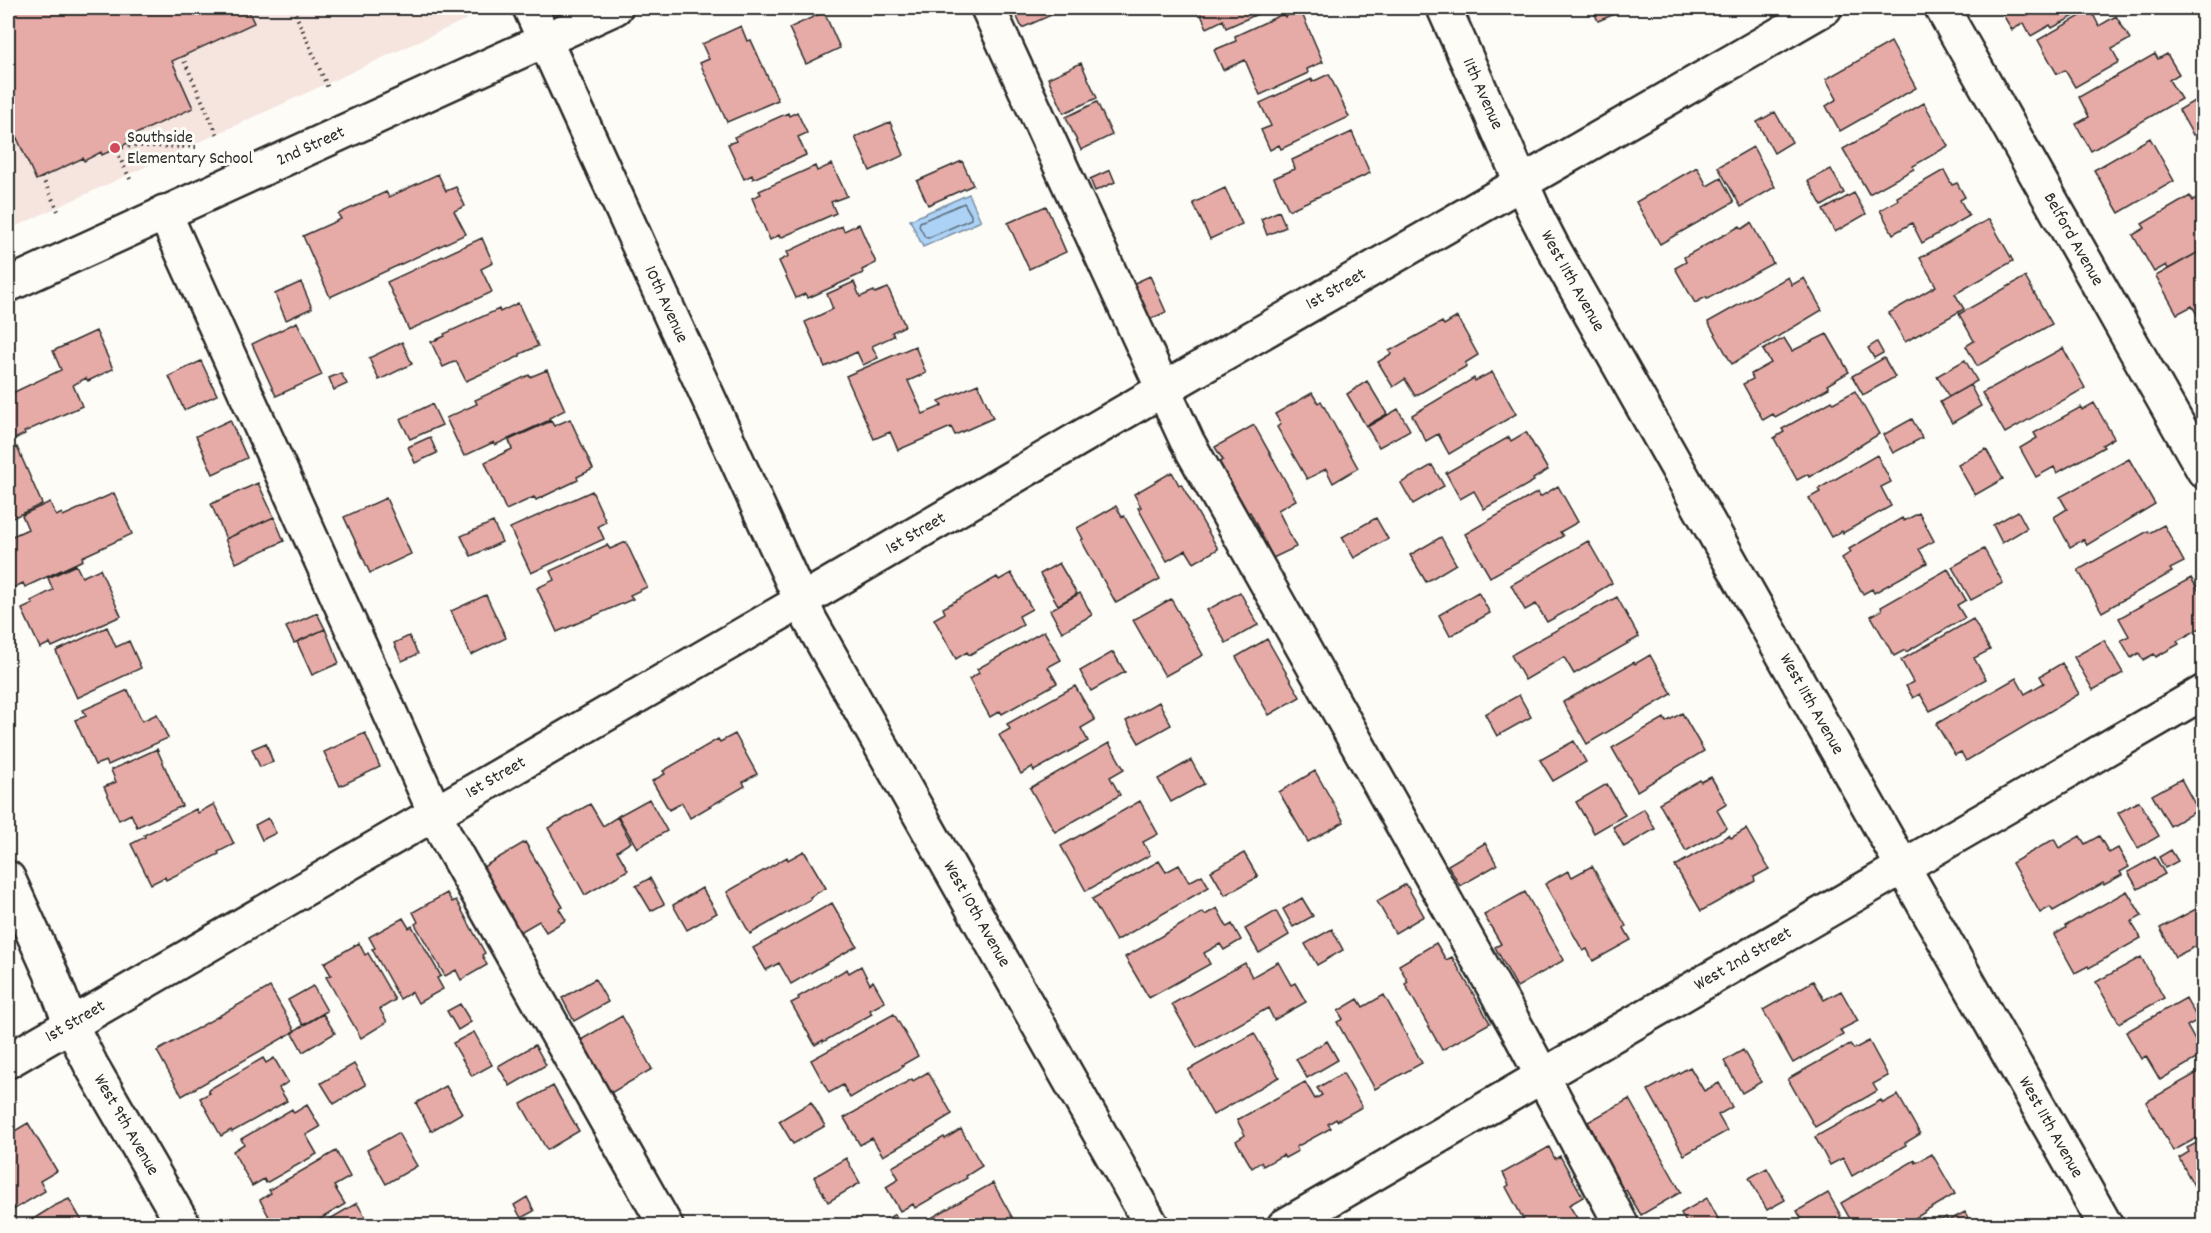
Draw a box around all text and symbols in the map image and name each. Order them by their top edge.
street label: 11th Avenue [1455,54,1509,134]
street label: 2nd Street [273,120,349,173]
place label: Southside Elementary School [127,126,254,172]
marker: Southside Elementary School [108,141,122,155]
street label: Belford Avenue [2037,188,2109,291]
street label: West 11th Avenue [1534,226,1611,337]
street label: 10th Avenue [637,262,694,347]
street label: 1st Street [1301,262,1371,317]
street label: 1st Street [881,506,951,561]
street label: West 11th Avenue [1772,649,1850,760]
street label: 1st Street [461,750,531,805]
street label: West 10th Avenue [936,857,1016,972]
street label: West 2nd Street [1690,921,1797,998]
street label: 1st Street [41,994,111,1049]
street label: West 9th Avenue [87,1070,165,1180]
street label: West 11th Avenue [2012,1072,2089,1183]

